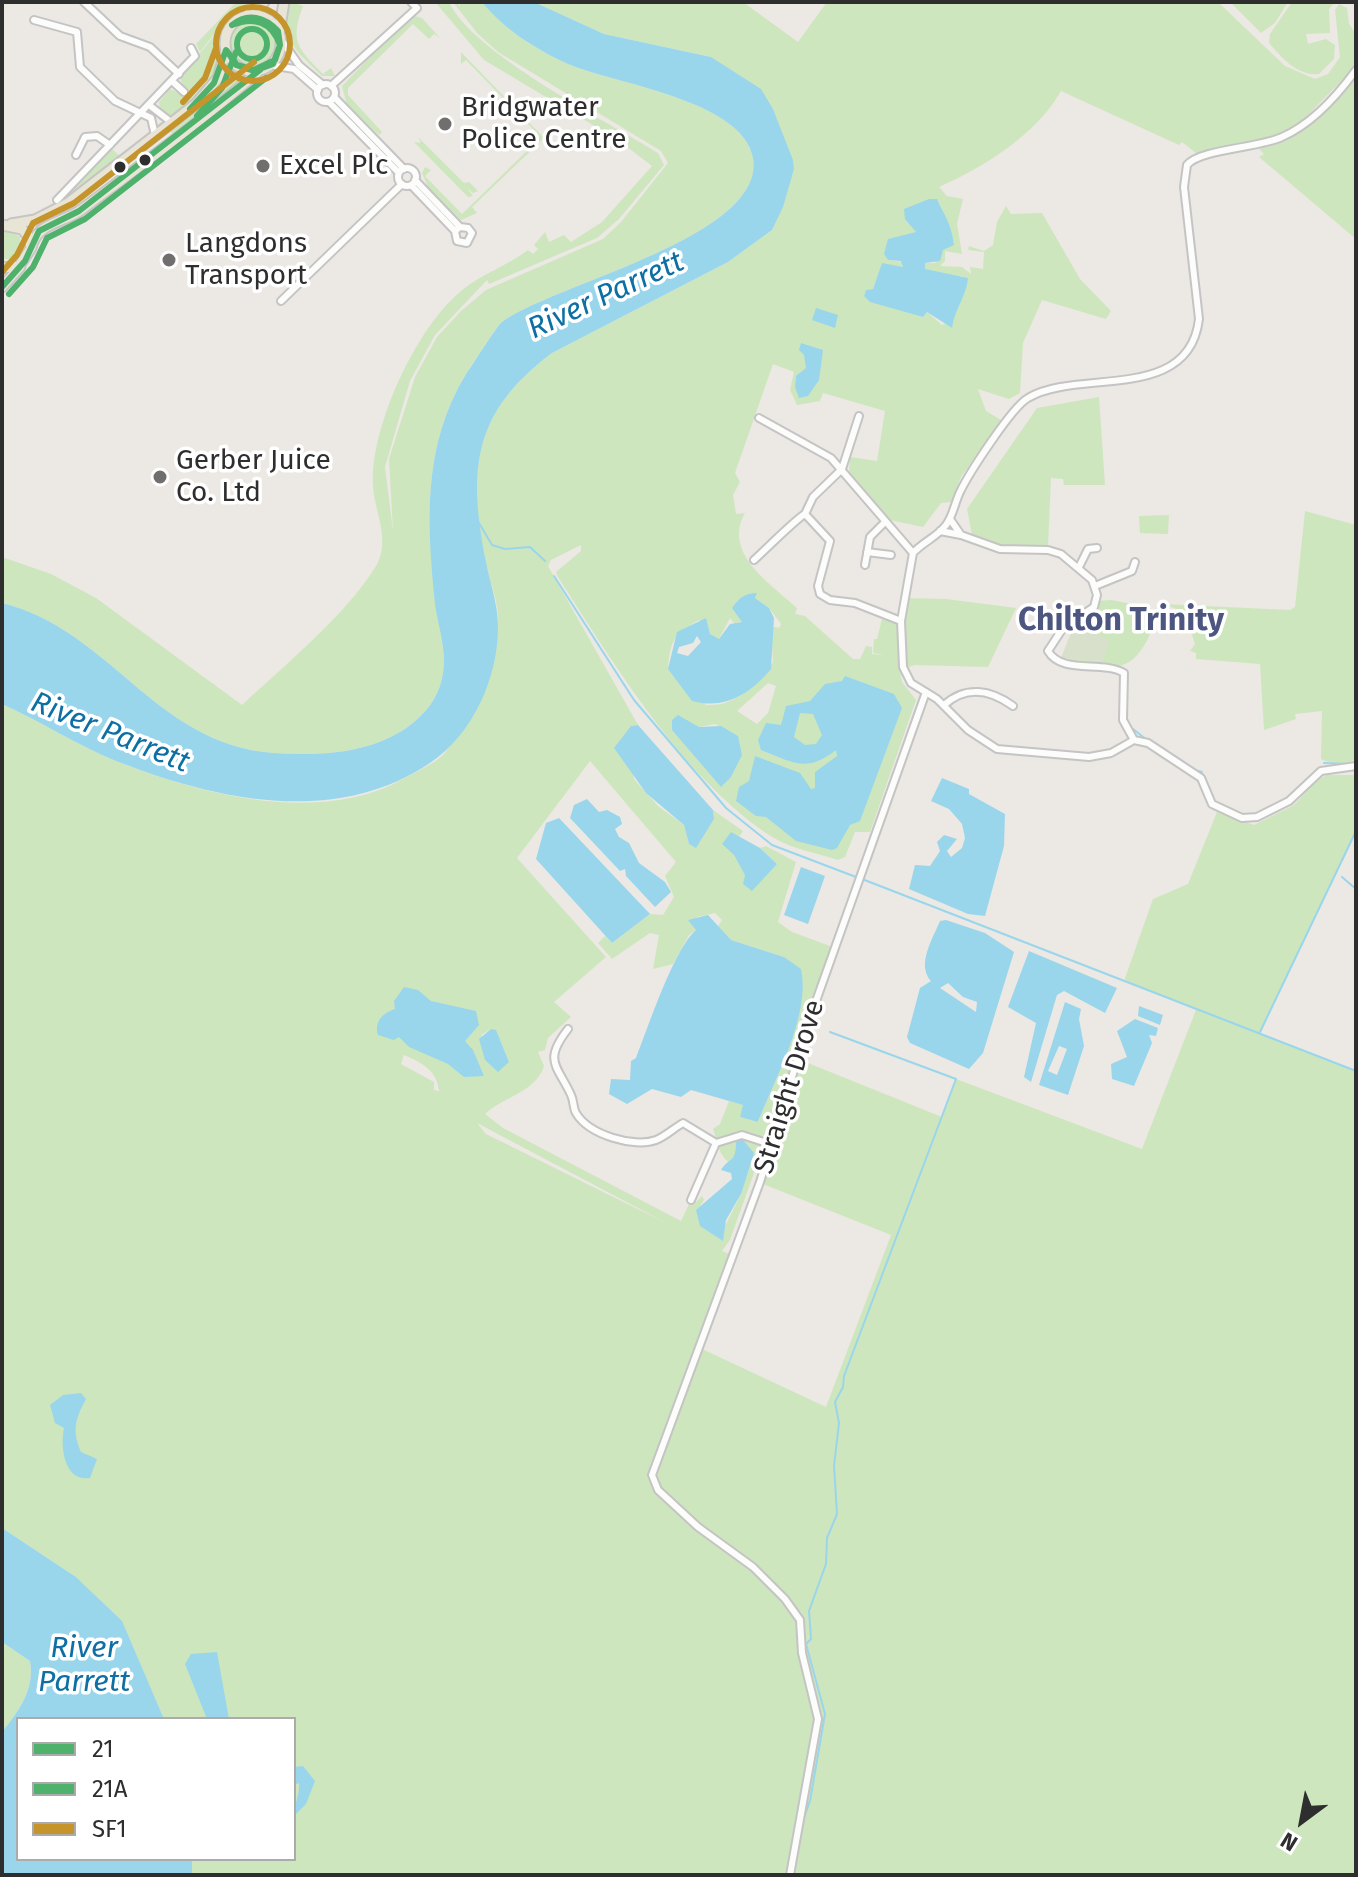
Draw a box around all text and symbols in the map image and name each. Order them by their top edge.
place label: Bridgwater Police Centre [461,91,627,157]
marker: Bridgwater Police Centre [436,115,454,133]
place label: Excel Plc [279,149,388,183]
unlabelled marker [137,152,153,168]
marker: Excel Plc [254,157,272,175]
unlabelled marker [112,159,128,175]
place label: Langdons Transport [185,227,307,293]
water label: River Parrett [522,244,690,348]
marker: Langdons Transport [160,251,178,269]
place label: Gerber Juice Co. Ltd [176,444,331,510]
marker: Gerber Juice Co. Ltd [151,468,169,486]
district label: Chilton Trinity [1018,602,1224,640]
water label: River Parrett [26,685,194,781]
street label: Straight Drove [748,996,832,1178]
water label: River Parrett [38,1631,130,1702]
legend [16,1717,296,1861]
text: 21 [92,1735,114,1763]
text: 21A [92,1775,127,1803]
north arrow [1262,1781,1342,1861]
text: SF1 [92,1815,127,1843]
text: N [1276,1826,1302,1857]

